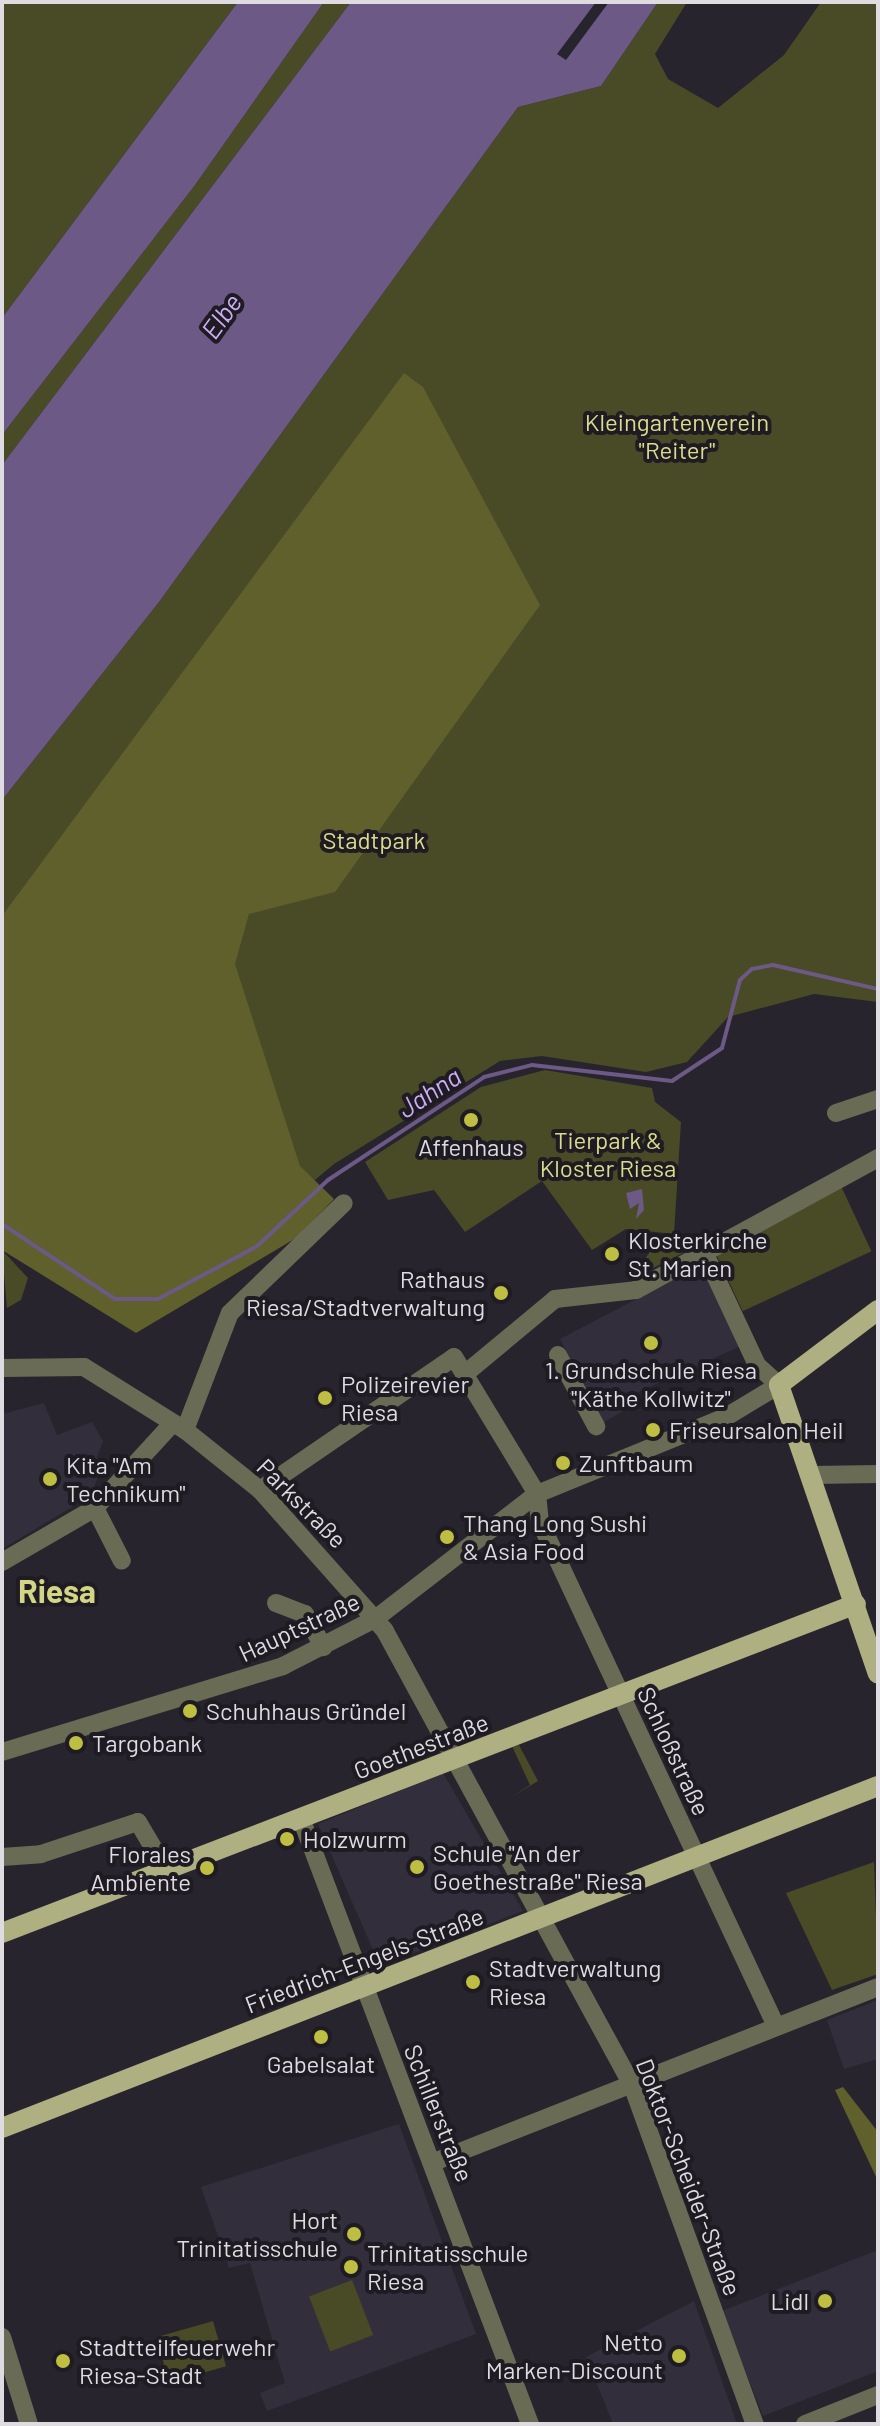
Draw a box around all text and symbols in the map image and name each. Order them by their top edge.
water label: Elbe [194,287,248,345]
park label: Kleingartenverein "Reiter" [585,408,769,464]
park label: Stadtpark [322,826,426,854]
water label: Jahna [391,1060,467,1124]
marker: Affenhaus [462,1111,480,1129]
park label: Tierpark & Kloster Riesa [540,1126,676,1182]
place label: Affenhaus [418,1133,524,1161]
place label: Klosterkirche St. Marien [628,1226,767,1282]
marker: Klosterkirche St. Marien [603,1245,621,1263]
place label: Rathaus Riesa/Stadtverwaltung [246,1265,485,1321]
marker: Rathaus Riesa/Stadtverwaltung [492,1284,510,1302]
marker: 1. Grundschule Riesa "Käthe Kollwitz" [642,1334,660,1352]
place label: 1. Grundschule Riesa "Käthe Kollwitz" [545,1356,757,1412]
place label: Polizeirevier Riesa [341,1370,469,1426]
marker: Polizeirevier Riesa [316,1389,334,1407]
place label: Friseursalon Heil [669,1416,843,1444]
marker: Friseursalon Heil [644,1421,662,1439]
place label: Zunftbaum [579,1449,693,1477]
place label: Kita "Am Technikum" [66,1451,186,1507]
street label: Parkstraße [251,1452,353,1554]
marker: Zunftbaum [554,1454,572,1472]
marker: Kita "Am Technikum" [41,1470,59,1488]
place label: Thang Long Sushi & Asia Food [463,1509,647,1565]
marker: Thang Long Sushi & Asia Food [438,1528,456,1546]
district label: Riesa [18,1571,96,1609]
street label: Hauptstraße [234,1586,364,1668]
street label: Schloßstraße [632,1682,716,1820]
place label: Schuhhaus Gründel [206,1697,406,1725]
marker: Schuhhaus Gründel [181,1702,199,1720]
street label: Goethestraße [350,1707,492,1785]
place label: Targobank [92,1729,202,1757]
marker: Targobank [67,1734,85,1752]
place label: Holzwurm [303,1825,407,1853]
marker: Holzwurm [278,1830,296,1848]
place label: Schule "An der Goethestraße" Riesa [433,1839,643,1895]
place label: Florales Ambiente [90,1840,191,1896]
marker: Schule "An der Goethestraße" Riesa [408,1858,426,1876]
marker: Florales Ambiente [198,1859,216,1877]
street label: Friedrich-Engels-Straße [241,1901,487,2019]
place label: Stadtverwaltung Riesa [489,1954,661,2010]
marker: Stadtverwaltung Riesa [464,1973,482,1991]
marker: Gabelsalat [312,2028,330,2046]
street label: Schillerstraße [398,2040,480,2186]
place label: Gabelsalat [267,2050,375,2078]
street label: Doktor-Scheider-Straße [630,2054,748,2300]
place label: Hort Trinitatisschule [177,2206,338,2262]
marker: Hort Trinitatisschule [345,2225,363,2243]
place label: Trinitatisschule Riesa [367,2239,528,2295]
marker: Trinitatisschule Riesa [342,2258,360,2276]
place label: Lidl [771,2287,809,2315]
marker: Lidl [816,2292,834,2310]
place label: Netto Marken-Discount [486,2328,663,2384]
place label: Stadtteilfeuerwehr Riesa-Stadt [79,2333,275,2389]
marker: Netto Marken-Discount [670,2347,688,2365]
marker: Stadtteilfeuerwehr Riesa-Stadt [54,2352,72,2370]

